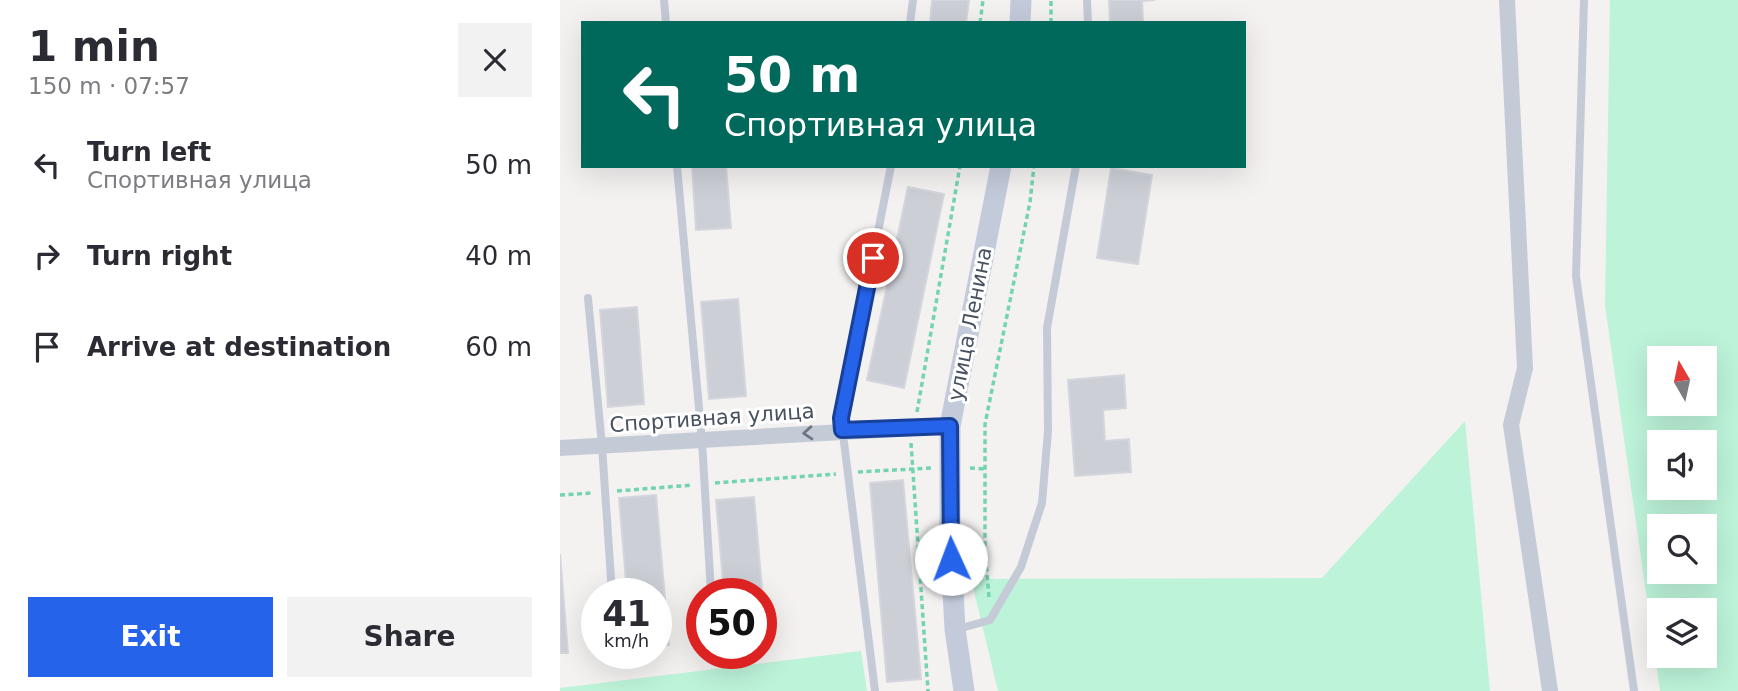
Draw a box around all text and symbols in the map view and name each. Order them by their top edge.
text: 1 min [28,22,160,71]
button: close [458,23,532,97]
text: 50 m [724,47,860,104]
icon: left [609,49,700,140]
text: 150 m · 07:57 [28,73,190,99]
text: Спортивная улица [724,106,1037,144]
text: Turn left [87,137,211,167]
icon: left [28,146,66,184]
text: 50 m [465,150,532,180]
text: Спортивная улица [87,167,312,193]
pin [843,228,903,288]
icon: right [28,237,66,275]
icon: arrive [854,239,892,277]
text: Turn right [87,241,232,271]
text: 40 m [465,241,532,271]
street label: улица Ленина [943,245,997,403]
icon: arrive [28,328,66,366]
text: Arrive at destination [87,332,391,362]
text: 60 m [465,332,532,362]
north arrow [1647,346,1717,416]
map controls [1647,346,1717,668]
street label: Спортивная улица [609,399,815,437]
one-way arrow [802,425,813,440]
button: sound [1647,430,1717,500]
button: search [1647,514,1717,584]
position arrow [914,522,988,596]
speed limit sign: 50 [686,578,777,669]
text: 41 [602,594,651,634]
button: Exit [28,597,273,677]
button: Share [287,597,532,677]
button: layers [1647,598,1717,668]
text: km/h [604,630,649,651]

